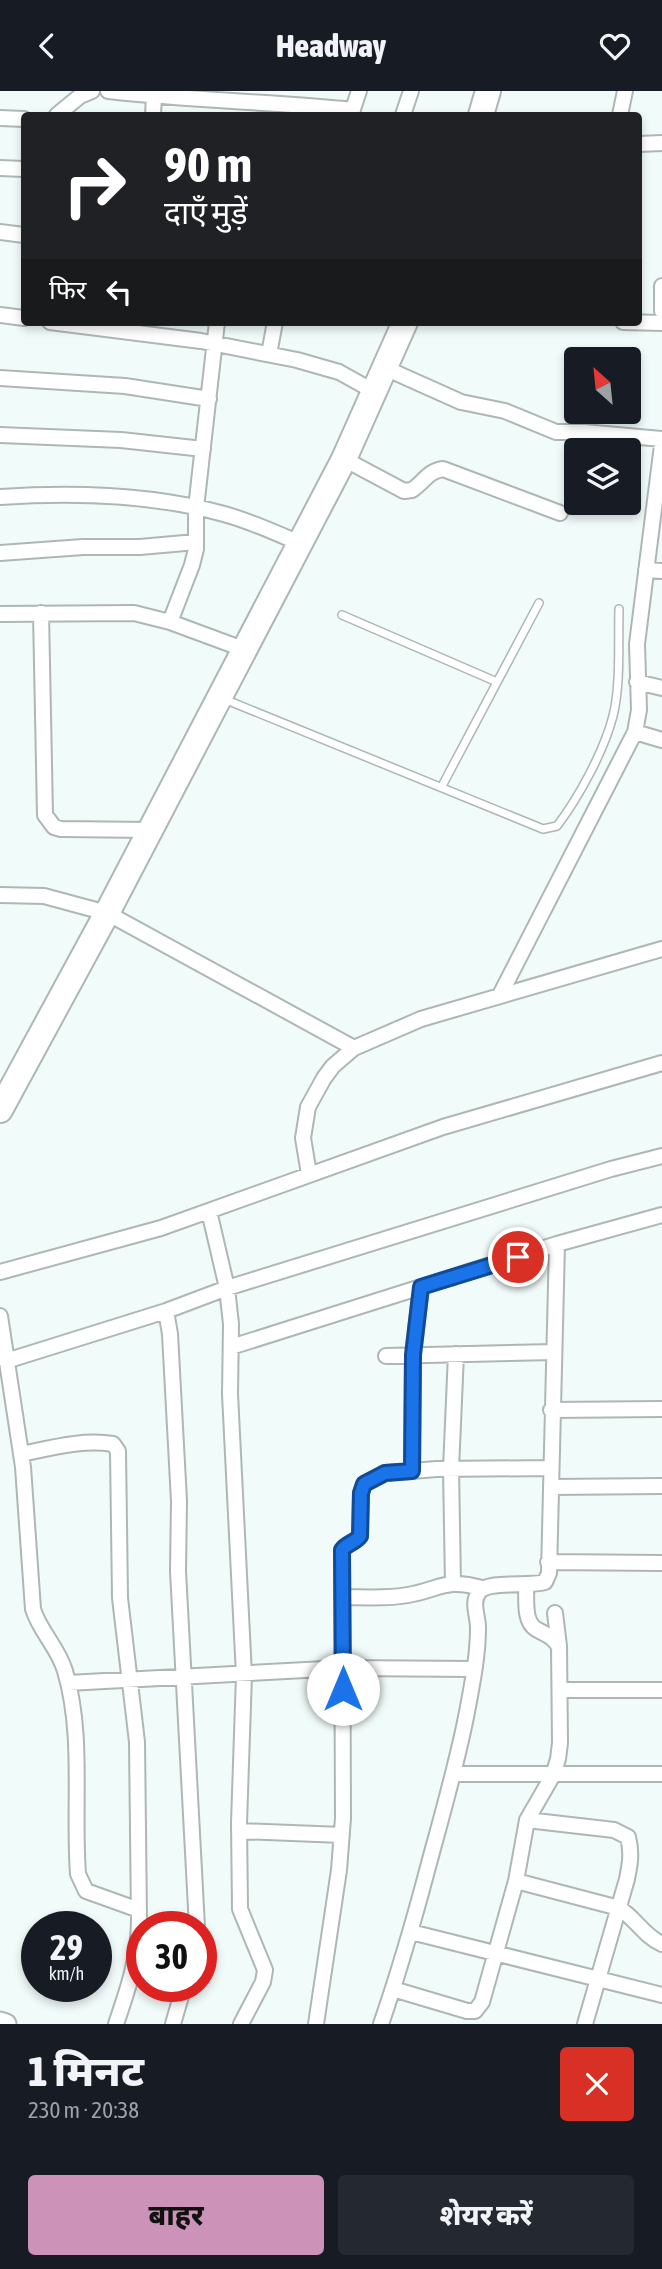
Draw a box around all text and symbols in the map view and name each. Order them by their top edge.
icon: back [28,27,66,65]
text: Headway [276,27,386,64]
icon: heart [596,27,634,65]
text: 90 m [164,136,252,192]
icon: right [49,140,140,231]
text: दाएँ मुड़ें [164,194,248,231]
icon: left [100,273,138,311]
text: फिर [49,275,86,305]
north arrow [564,347,640,423]
map controls [564,347,641,515]
button: layers [564,438,641,515]
pin [488,1227,548,1287]
icon: arrive [499,1238,537,1276]
position arrow [306,1652,380,1726]
speed limit sign: 30 [126,1911,217,2002]
text: 29 [50,1927,83,1967]
text: km/h [49,1963,84,1984]
text: 1 मिनट [28,2047,144,2095]
button: close [560,2047,634,2121]
text: 230 m · 20:38 [28,2097,139,2123]
button: बाहर [28,2175,324,2255]
button: शेयर करें [338,2175,634,2255]

